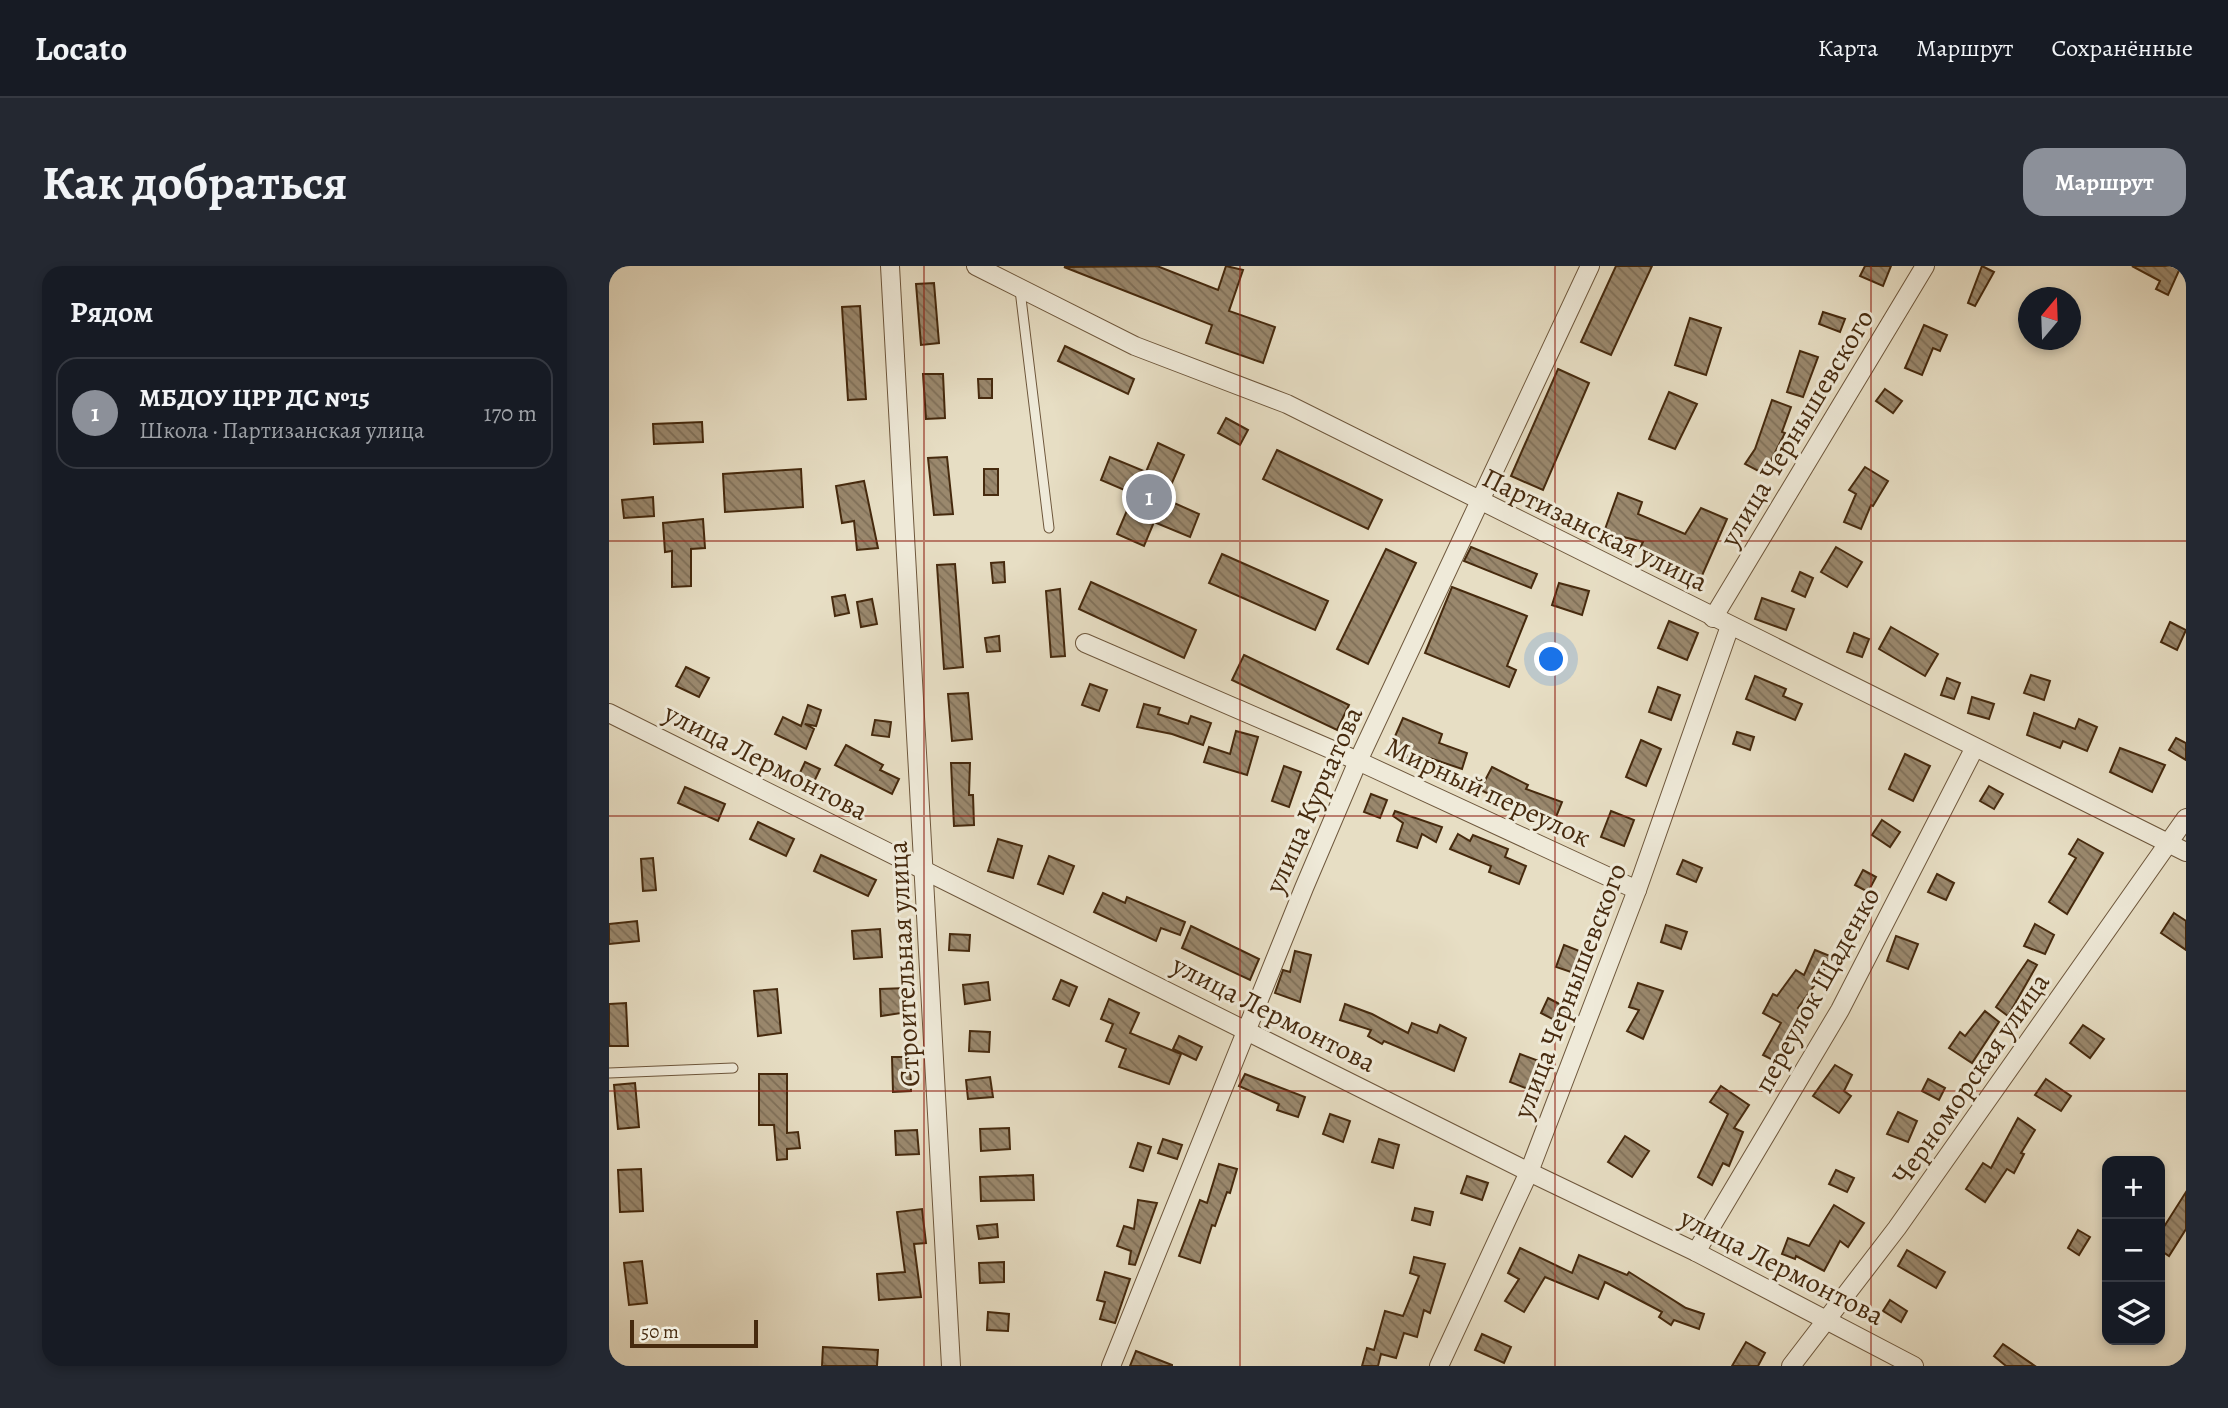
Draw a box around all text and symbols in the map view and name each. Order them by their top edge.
text: Locato [35,26,127,71]
text: Карта [1818,32,1878,64]
text: Маршрут [1916,32,2014,64]
text: Сохранённые [2052,32,2193,64]
button: Маршрут [2023,148,2186,216]
text: Как добраться [42,149,348,216]
north arrow [2018,287,2081,350]
text: Рядом [70,292,153,332]
street label: улица Чернышевского [1710,302,1883,555]
text: МБДОУ ЦРР ДС №15 [139,380,370,415]
text: 1 [91,398,99,429]
text: 170 m [484,398,537,429]
text: Школа · Партизанская улица [139,415,425,446]
street label: Партизанская улица [1476,459,1714,601]
pin: 1 [1126,471,1172,523]
your location [1534,642,1568,676]
street label: улица Лермонтова [657,694,875,830]
street label: улица Курчатова [1255,701,1372,900]
street label: Мирный переулок [1379,728,1597,856]
street label: Строительная улица [879,840,929,1088]
street label: улица Чернышевского [1503,858,1636,1125]
street label: переулок Щаденко [1745,880,1889,1100]
street label: улица Лермонтова [1165,946,1383,1082]
street label: Черноморская улица [1883,965,2059,1193]
map controls [2102,1156,2165,1345]
button: + [2102,1156,2165,1219]
street label: улица Лермонтова [1673,1199,1891,1335]
button: − [2102,1219,2165,1282]
button: layers [2102,1282,2165,1345]
scale bar [630,1317,758,1349]
text: 50 m [641,1319,679,1345]

